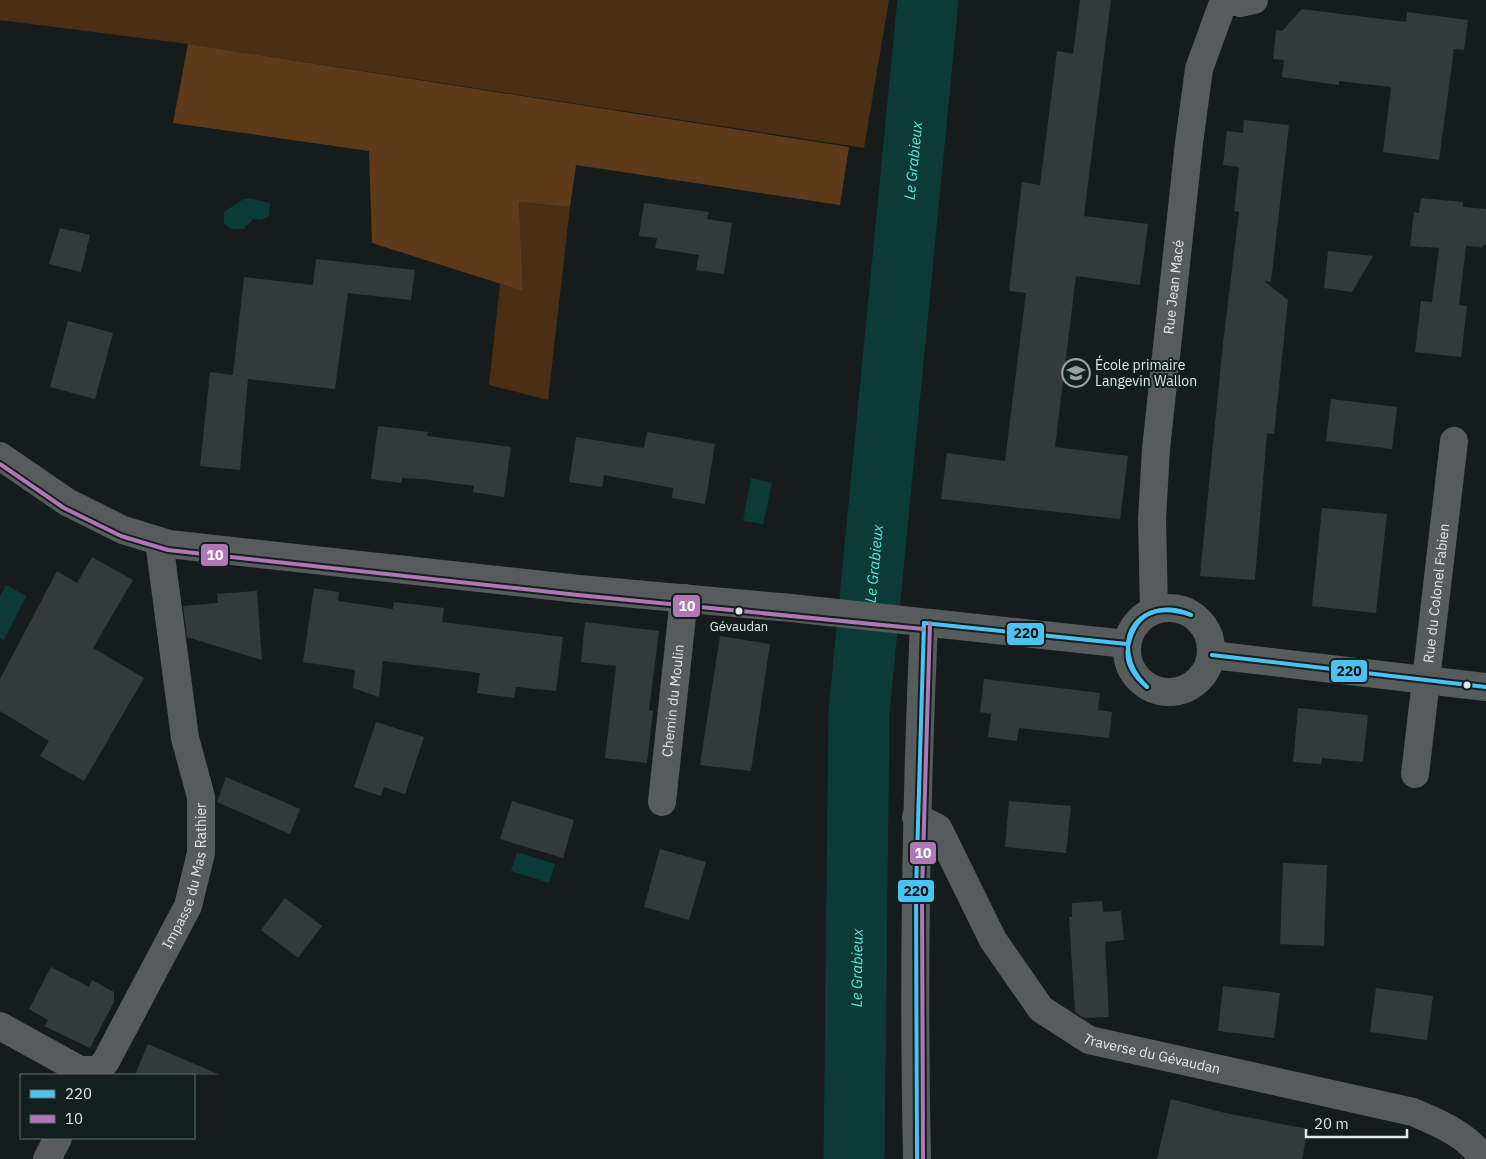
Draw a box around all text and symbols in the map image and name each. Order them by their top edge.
water label: Le Grabieux [899,120,926,201]
street label: Rue Jean Macé [1159,239,1188,335]
place label: École primaire Langevin Wallon [1095,355,1197,390]
school or university icon: École primaire Langevin Wallon [1061,358,1091,388]
water label: Le Grabieux [860,523,887,604]
street label: Rue du Colonel Fabien [1419,523,1453,664]
line badge: 10 [200,543,229,567]
text: 10 [207,546,223,564]
line badge: 10 [672,594,701,618]
text: 10 [679,597,695,615]
marker: Gévaudan [734,606,744,616]
place label: Gévaudan [710,618,768,635]
line badge: 220 [1006,622,1045,646]
text: 220 [1013,624,1039,642]
street label: Chemin du Moulin [658,643,688,758]
line badge: 220 [1330,659,1368,683]
text: 220 [1336,662,1362,680]
unlabelled marker [1462,680,1472,690]
street label: Impasse du Mas Rathier [158,803,210,952]
line badge: 10 [909,841,937,865]
text: 10 [915,844,931,862]
line badge: 220 [897,879,935,903]
text: 220 [903,882,929,900]
water label: Le Grabieux [846,928,866,1007]
street label: Traverse du Gévaudan [1080,1029,1222,1078]
legend [20,1074,195,1139]
text: 220 [65,1084,92,1103]
scale bar [1306,1106,1407,1138]
text: 10 [65,1109,83,1128]
text: 20 m [1314,1114,1349,1133]

